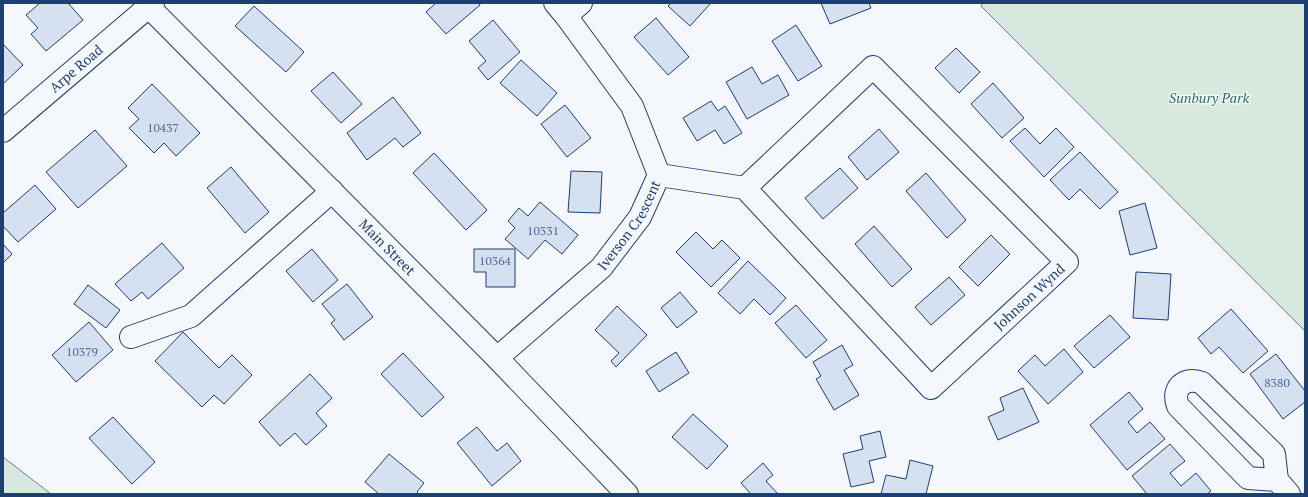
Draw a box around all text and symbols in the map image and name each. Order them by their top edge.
street label: Arpe Road [45,40,107,97]
park label: Sunbury Park [1169,88,1249,107]
house number: 10437 [147,120,179,135]
street label: Iverson Crescent [593,176,665,274]
street label: Main Street [355,214,420,280]
house number: 10331 [527,223,559,238]
house number: 10364 [479,253,512,268]
street label: Johnson Wynd [989,259,1069,334]
house number: 10379 [66,344,98,359]
house number: 8380 [1264,375,1290,390]

